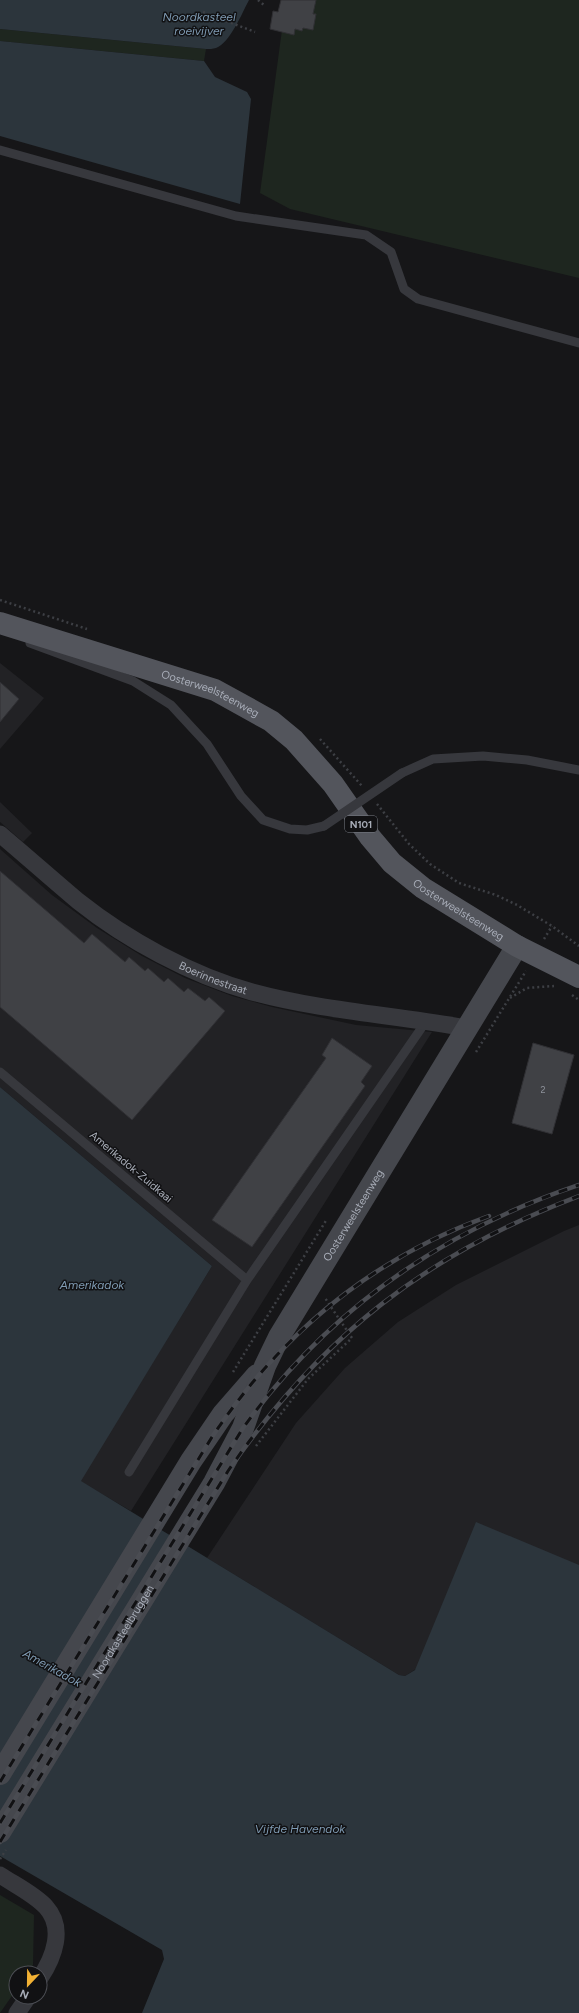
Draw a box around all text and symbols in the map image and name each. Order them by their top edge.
water label: Noordkasteel roeivijver [162,10,236,38]
street label: Oosterweelsteenweg [160,667,261,720]
road number: N101 [345,816,377,832]
street label: Oosterweelsteenweg [410,876,507,943]
street label: Boerinnestraat [177,959,249,997]
house number: 2 [540,1084,546,1095]
street label: Amerikadok-Zuidkaai [87,1129,175,1205]
street label: Oosterweelsteenweg [320,1167,386,1264]
water label: Amerikadok [59,1278,125,1292]
street label: Noordkasteelbruggen [89,1582,156,1681]
water label: Amerikadok [20,1646,85,1690]
water label: Vijfde Havendok [255,1822,346,1836]
north arrow [8,1965,48,2005]
text: N [18,1986,31,2001]

